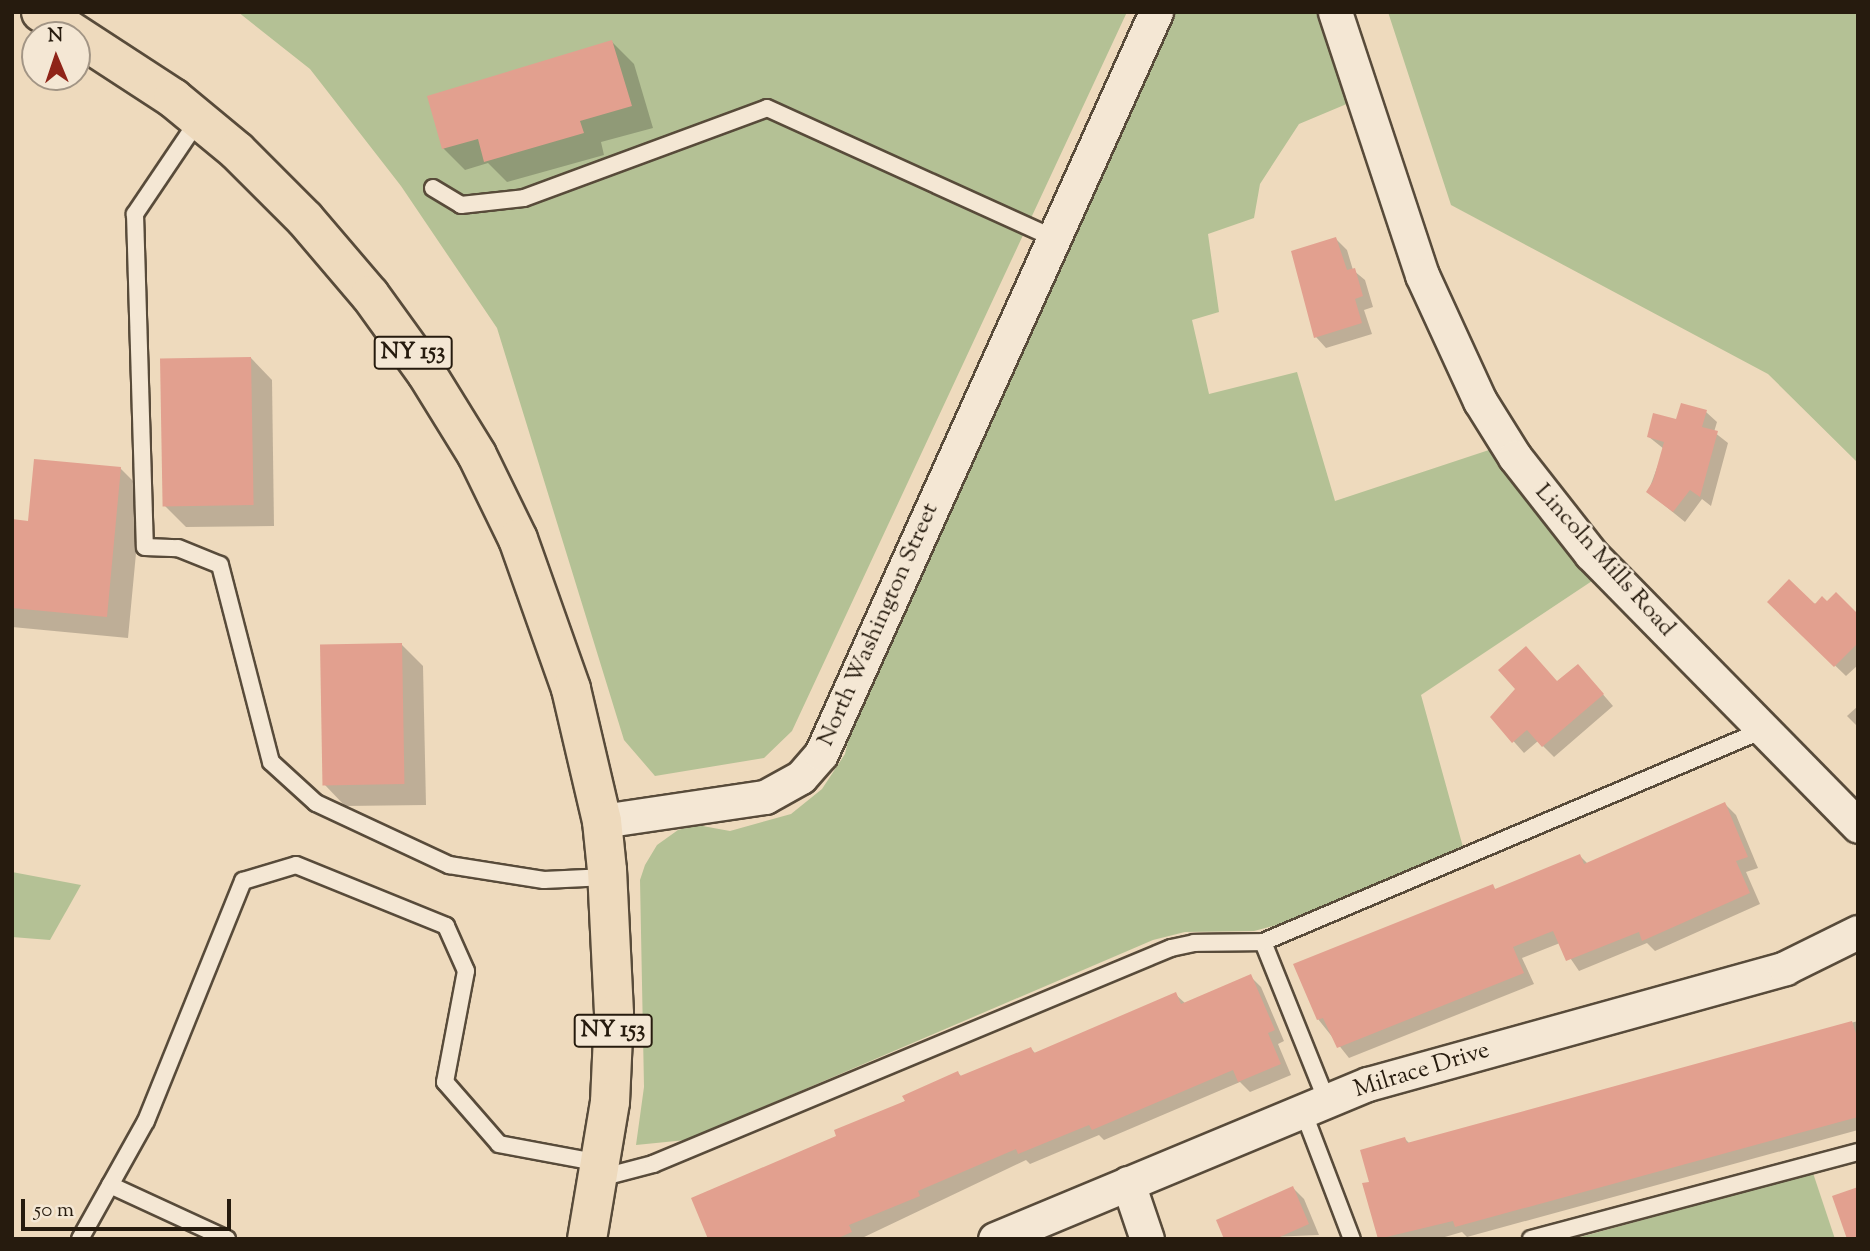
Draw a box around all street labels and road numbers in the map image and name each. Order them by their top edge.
road number: NY 153 [373,334,453,372]
street label: Lincoln Mills Road [1528,479,1680,643]
street label: North Washington Street [812,499,946,751]
road number: NY 153 [573,1012,653,1050]
street label: Milrace Drive [1351,1037,1493,1105]

